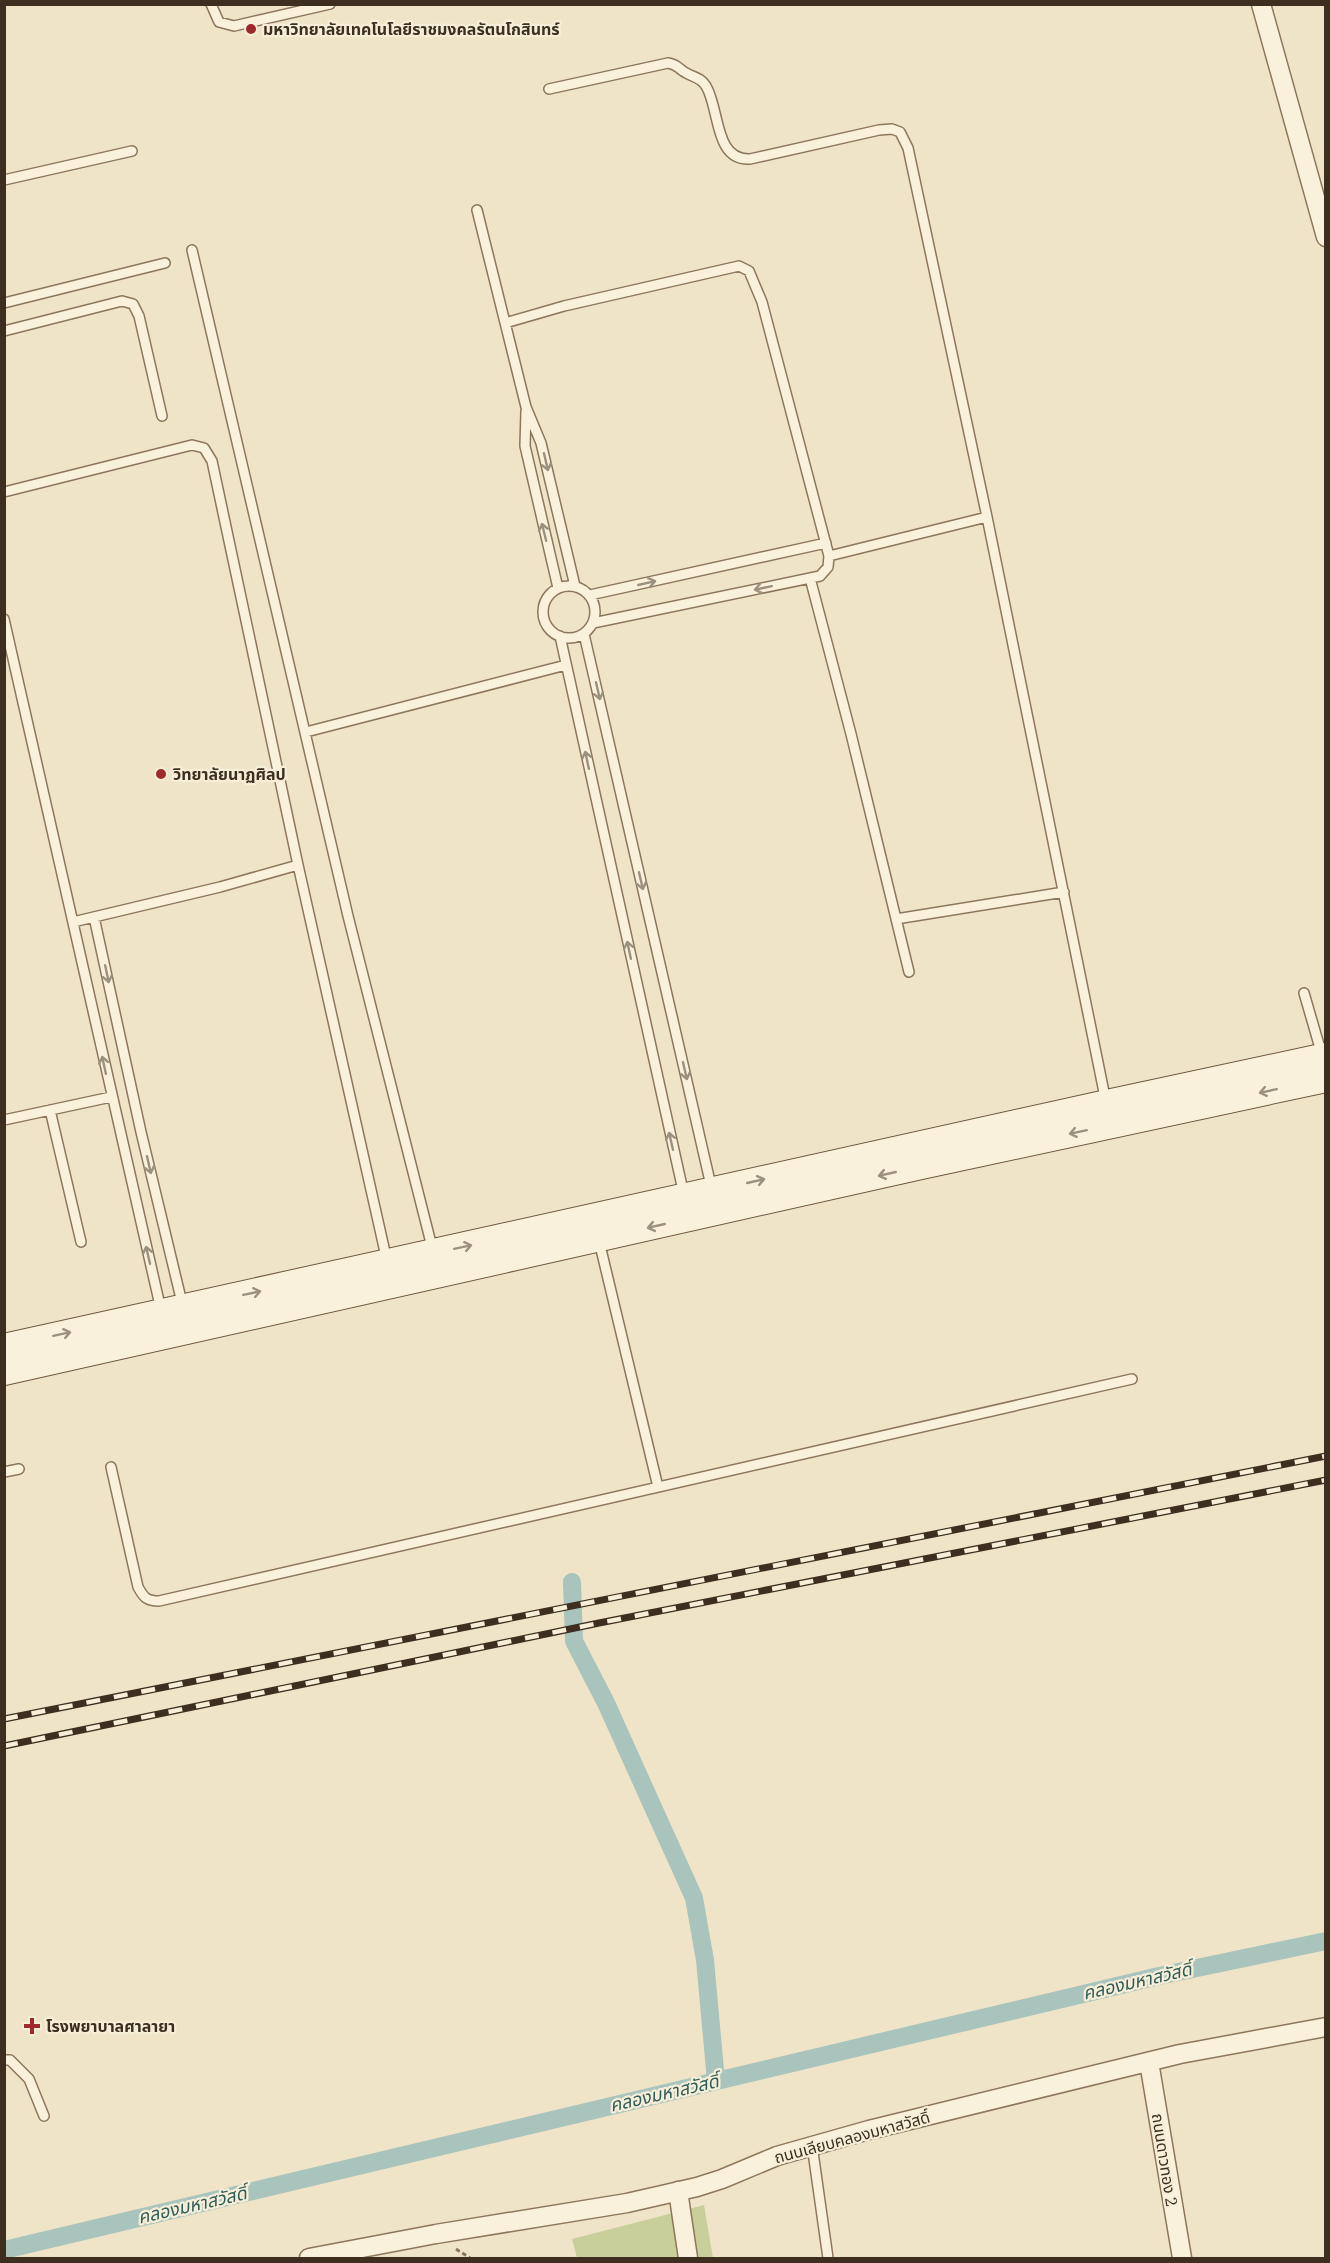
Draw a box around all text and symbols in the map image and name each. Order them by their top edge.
place label: มหาวิทยาลัยเทคโนโลยีราชมงคลรัตนโกสินทร์ [263,19,560,39]
marker: มหาวิทยาลัยเทคโนโลยีราชมงคลรัตนโกสินทร์ [244,22,258,36]
one-way arrow [540,452,552,471]
one-way arrow [538,522,550,541]
one-way arrow [637,576,656,588]
one-way arrow [753,583,773,594]
one-way arrow [593,681,604,700]
one-way arrow [581,751,592,770]
place label: วิทยาลัยนาฏศิลป [173,764,286,784]
marker: วิทยาลัยนาฏศิลป [154,767,168,781]
one-way arrow [636,871,647,890]
one-way arrow [623,941,634,961]
one-way arrow [101,964,113,983]
one-way arrow [98,1056,110,1075]
one-way arrow [679,1061,691,1080]
one-way arrow [1259,1086,1279,1097]
one-way arrow [1068,1127,1088,1138]
one-way arrow [665,1131,677,1150]
one-way arrow [143,1155,155,1174]
one-way arrow [878,1168,897,1180]
one-way arrow [746,1175,765,1187]
one-way arrow [647,1221,666,1232]
one-way arrow [453,1240,472,1252]
one-way arrow [142,1246,154,1265]
one-way arrow [242,1286,261,1298]
one-way arrow [52,1328,71,1340]
water label: คลองมหาสวัสดิ์ [1080,1956,1198,2005]
place label: โรงพยาบาลศาลายา [46,2016,175,2036]
marker: โรงพยาบาลศาลายา [23,2017,41,2035]
water label: คลองมหาสวัสดิ์ [607,2068,725,2117]
street label: ถนนเลียบคลองมหาสวัสดิ์ [772,2107,932,2167]
street label: ถนนดาวทอง 2 [1148,2112,1182,2208]
water label: คลองมหาสวัสดิ์ [135,2180,253,2229]

